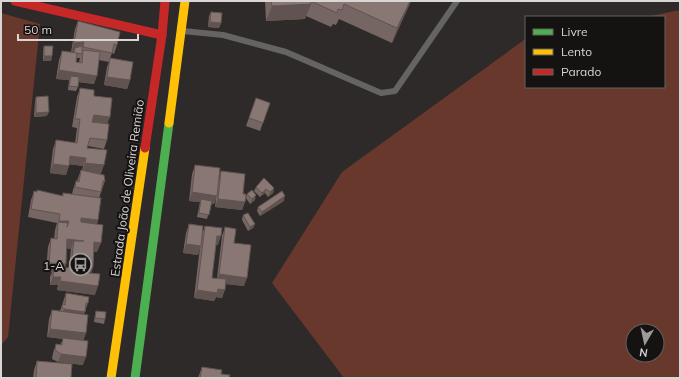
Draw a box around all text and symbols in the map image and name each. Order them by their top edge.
scale bar [18,16,138,42]
legend [525,16,665,88]
text: 50 m [24,22,52,37]
text: Livre [561,24,588,39]
text: Lento [561,44,592,59]
text: Parado [561,64,601,79]
street label: Estrada João de Oliveira Remião [107,99,147,277]
bus stop icon: 1-A [67,252,93,278]
place label: 1-A [43,258,64,273]
north arrow [625,323,665,363]
text: N [638,345,649,360]

